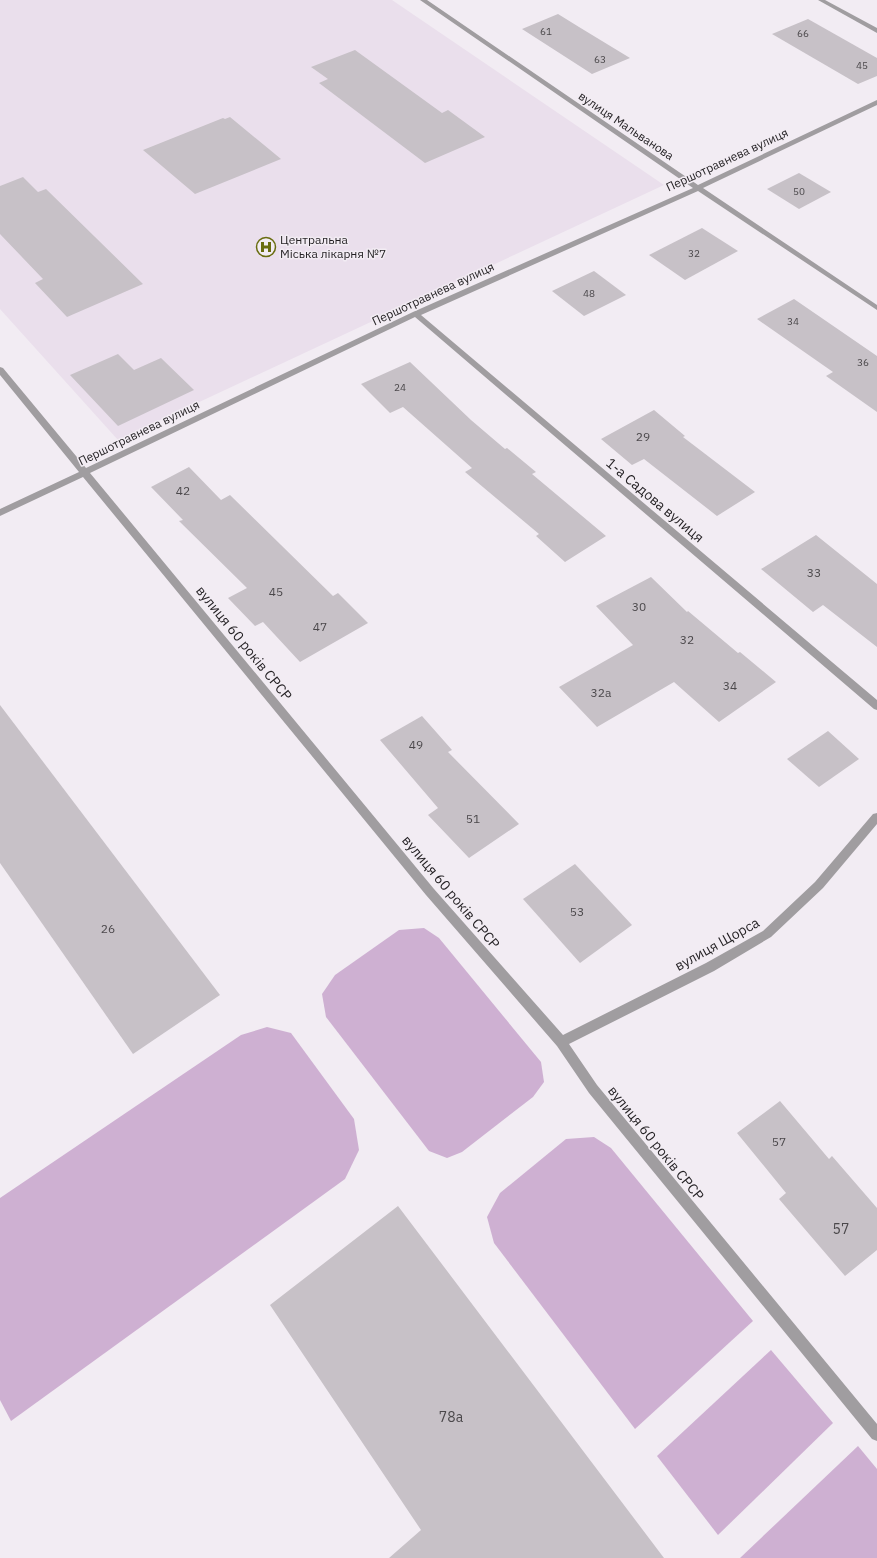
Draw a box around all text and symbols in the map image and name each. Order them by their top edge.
house number: 61 [540,25,552,38]
house number: 66 [797,27,809,40]
house number: 63 [594,53,606,66]
house number: 45 [856,59,868,72]
street label: вулиця Мальванова [576,88,677,163]
street label: Першотравнева вулиця [663,125,790,194]
house number: 50 [793,185,805,198]
place label: Центральна Міська лікарня №7 [280,232,386,261]
hospital icon: Центральна Міська лікарня №7 [255,236,277,258]
house number: 32 [688,247,700,260]
street label: Першотравнева вулиця [369,259,496,328]
house number: 48 [583,287,595,300]
house number: 34 [787,315,799,328]
house number: 36 [857,356,869,369]
house number: 24 [394,381,406,394]
street label: Першотравнева вулиця [76,397,202,468]
house number: 29 [636,429,650,444]
street label: 1-а Садова вулиця [602,454,708,546]
house number: 42 [176,483,190,498]
house number: 33 [807,565,821,580]
street label: вулиця 60 років СРСР [192,582,296,704]
house number: 45 [269,584,283,599]
house number: 30 [632,599,646,614]
house number: 47 [313,619,327,634]
house number: 32 [680,632,694,647]
house number: 34 [723,678,737,693]
house number: 32а [591,685,612,700]
house number: 49 [409,737,423,752]
house number: 51 [466,811,480,826]
street label: вулиця 60 років СРСР [398,832,504,952]
house number: 53 [570,904,584,919]
street label: вулиця Щорса [671,913,763,975]
house number: 26 [101,921,115,936]
street label: вулиця 60 років СРСР [604,1082,708,1204]
house number: 57 [772,1134,786,1149]
house number: 57 [833,1220,849,1238]
house number: 78а [439,1408,464,1426]

